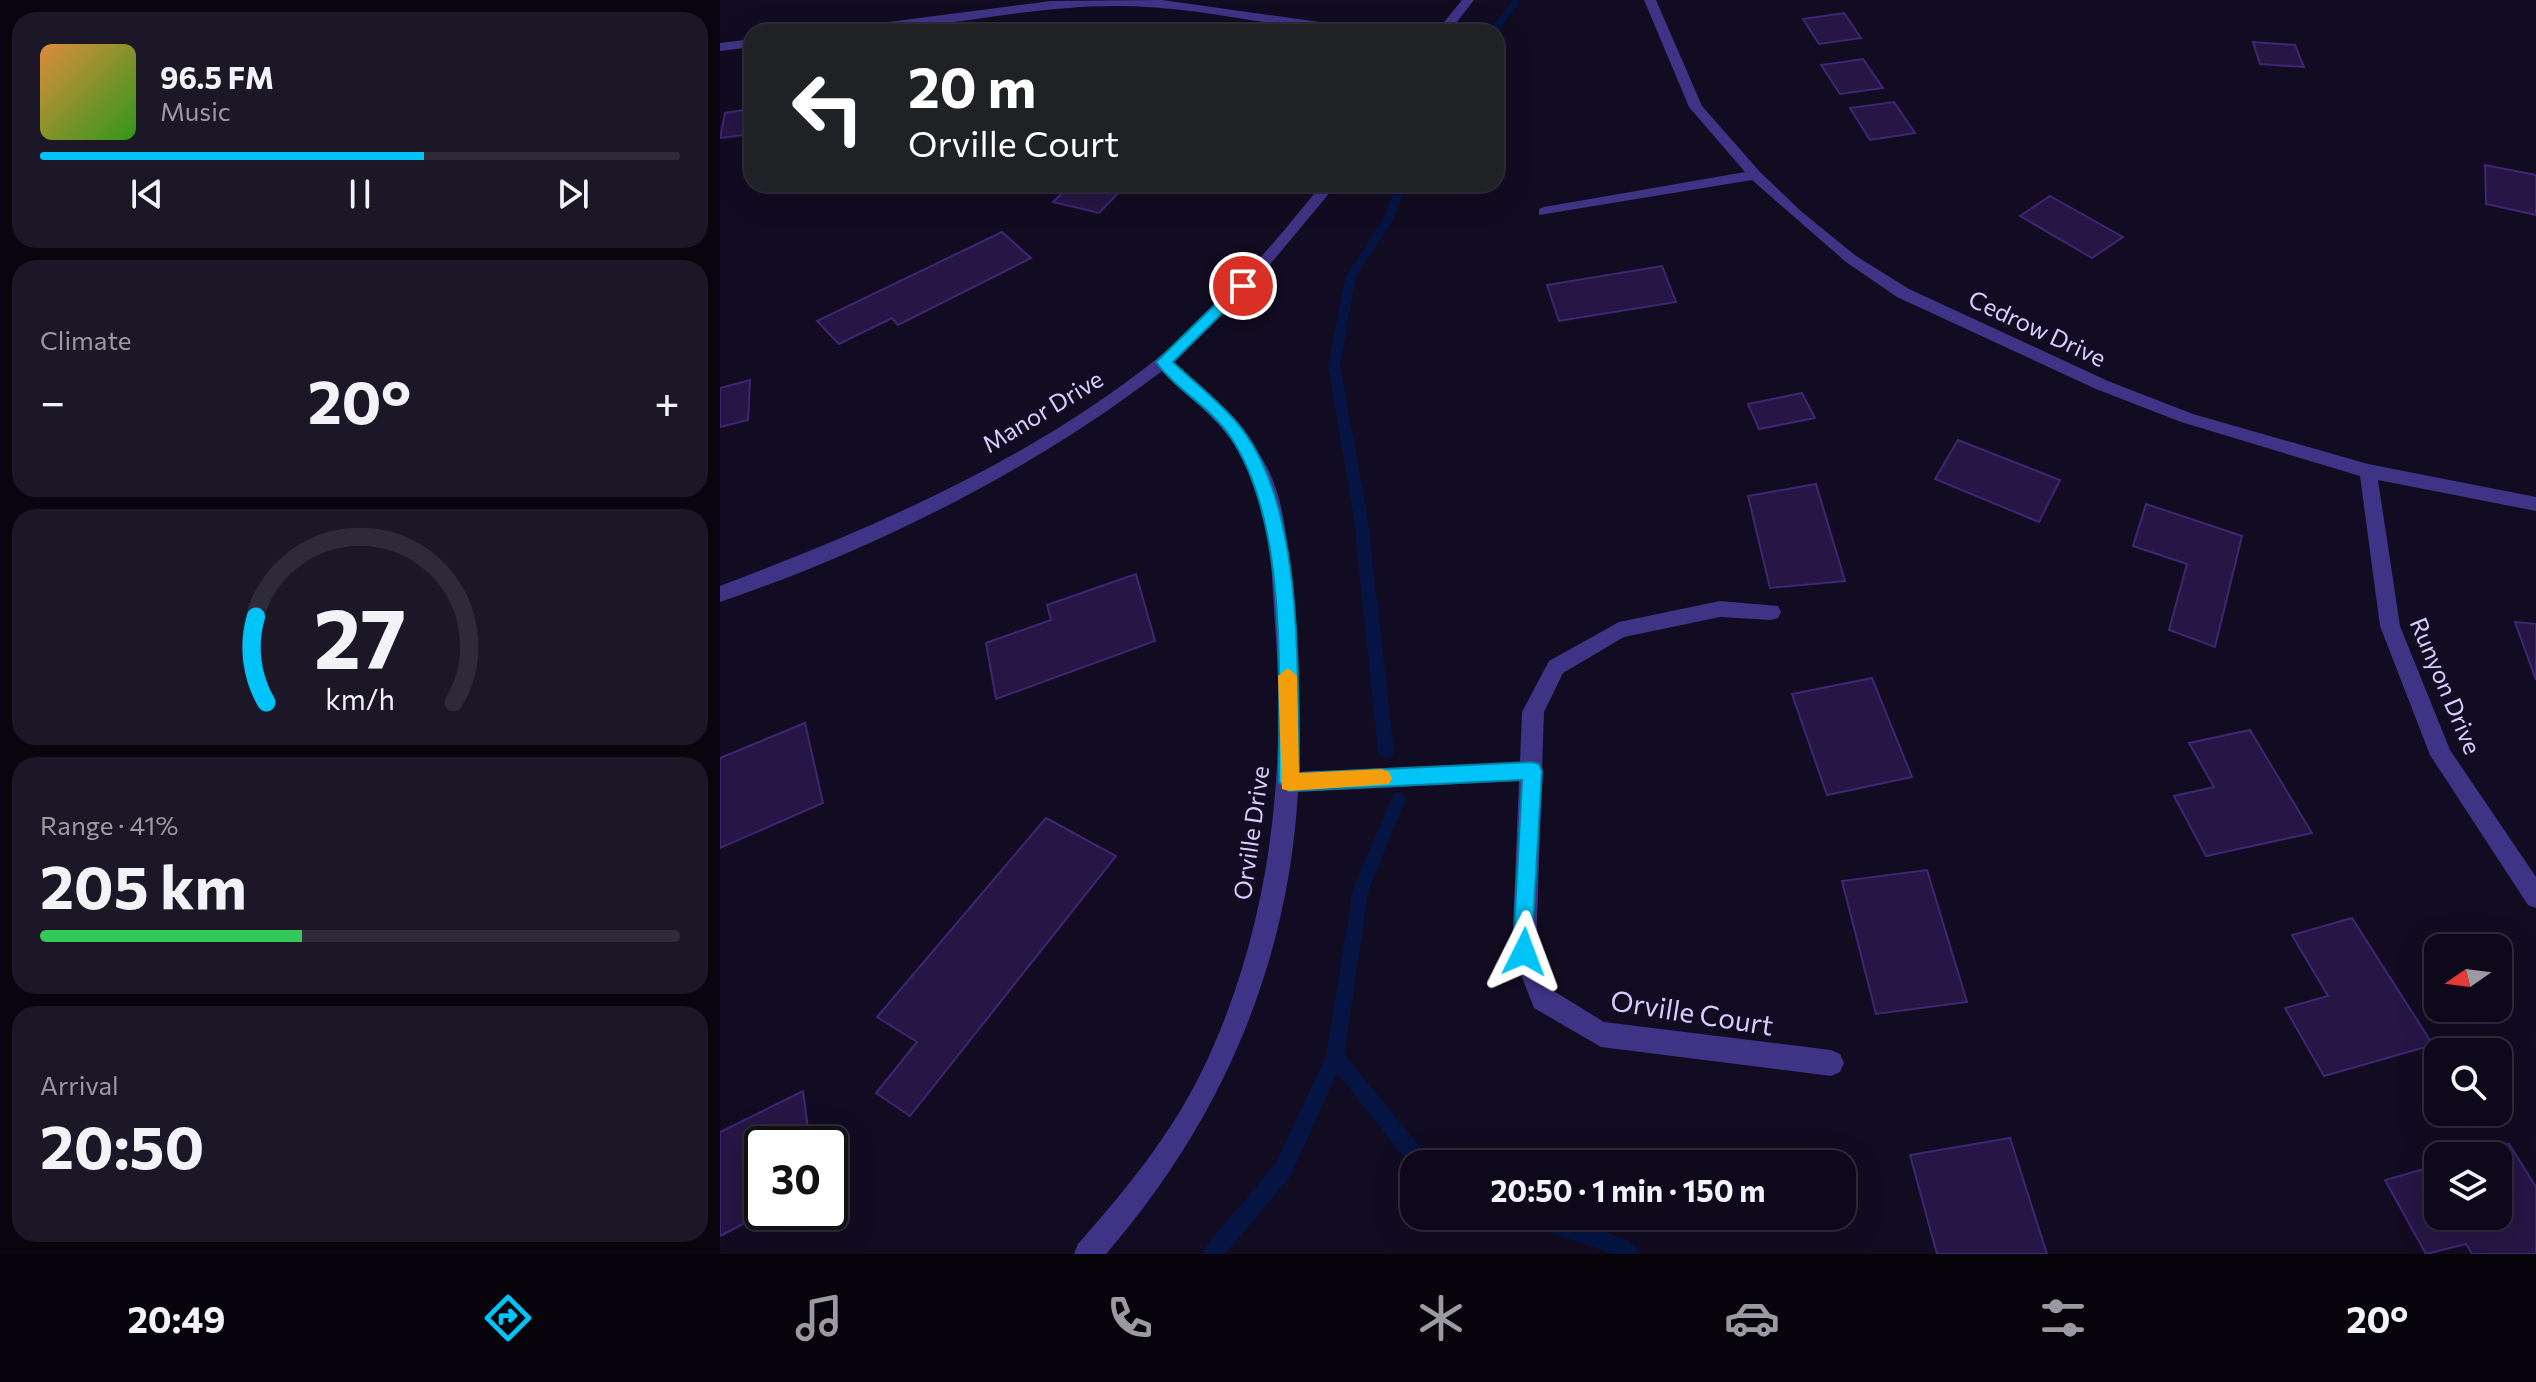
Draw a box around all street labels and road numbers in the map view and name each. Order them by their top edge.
street label: Cedrow Drive [1965,283,2111,372]
street label: Manor Drive [977,363,1108,458]
street label: Runyon Drive [2405,613,2488,758]
street label: Orville Drive [1227,764,1274,902]
street label: Orville Court [1608,982,1776,1042]

